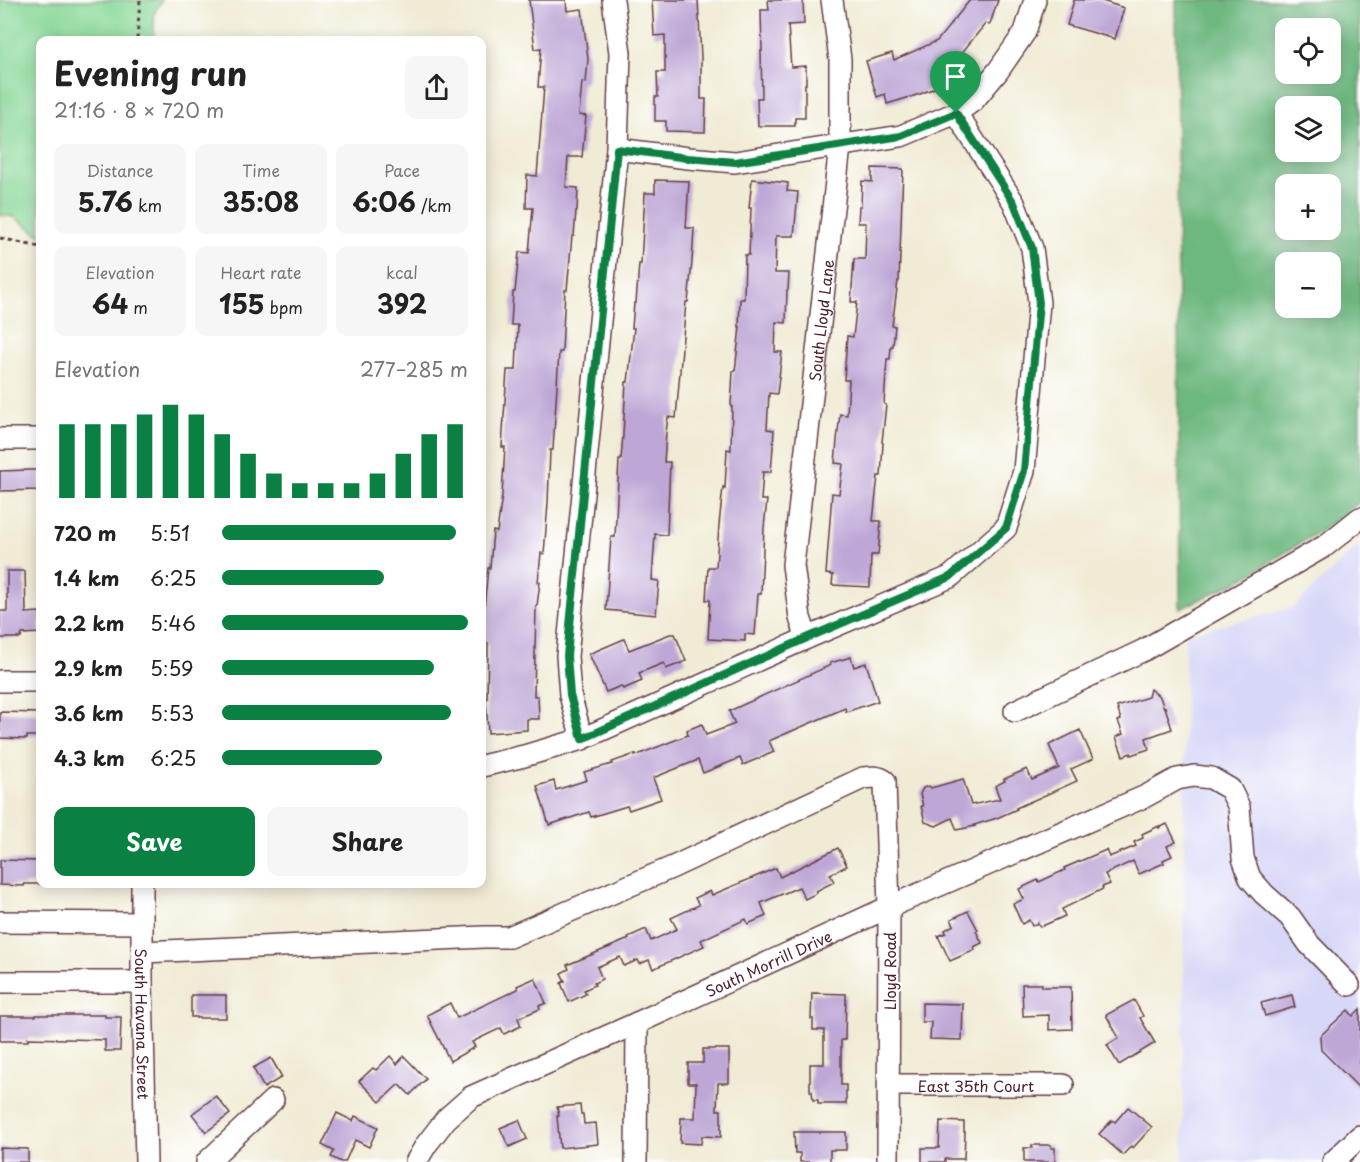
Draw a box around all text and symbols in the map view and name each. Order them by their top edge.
map controls [1275,18,1341,318]
button: locate [1275,18,1341,84]
text: Evening run [54,47,247,97]
pin [930,51,981,113]
button: share [405,56,468,119]
icon: arrive [939,60,972,93]
text: 21:16 · 8 × 720 m [54,95,224,125]
button: layers [1275,96,1341,162]
text: Distance [86,158,154,182]
text: Time [242,158,280,182]
text: Pace [384,158,420,182]
button: + [1275,174,1341,240]
text: 5.76 [78,182,133,221]
text: 35:08 [223,182,299,221]
text: 6:06 [352,182,416,221]
text: km [133,193,162,217]
text: /km [416,193,452,217]
button: − [1275,252,1341,318]
street label: South Lloyd Lane [802,258,839,382]
text: Elevation [85,260,155,284]
text: Heart rate [221,260,301,284]
text: kcal [386,260,418,284]
text: 64 [92,284,128,323]
text: 155 [219,284,265,323]
text: 392 [377,284,427,323]
text: m [128,295,148,319]
text: bpm [265,295,303,319]
text: Elevation [54,354,140,384]
text: 277–285 m [360,354,468,384]
text: 720 m [54,518,116,548]
text: 5:51 [150,518,190,548]
text: 1.4 km [54,563,120,593]
text: 6:25 [150,563,196,593]
text: 2.2 km [54,608,124,638]
text: 5:46 [150,608,196,638]
text: 2.9 km [54,653,123,683]
text: 5:59 [150,653,194,683]
text: 3.6 km [54,698,124,728]
text: 5:53 [150,698,194,728]
text: 4.3 km [54,743,125,773]
text: 6:25 [150,743,196,773]
button: Save [54,807,255,876]
button: Share [267,807,468,876]
street label: South Morrill Drive [701,924,835,1002]
street label: Lloyd Road [878,932,901,1010]
street label: South Havana Street [130,948,156,1100]
street label: East 35th Court [918,1074,1034,1097]

